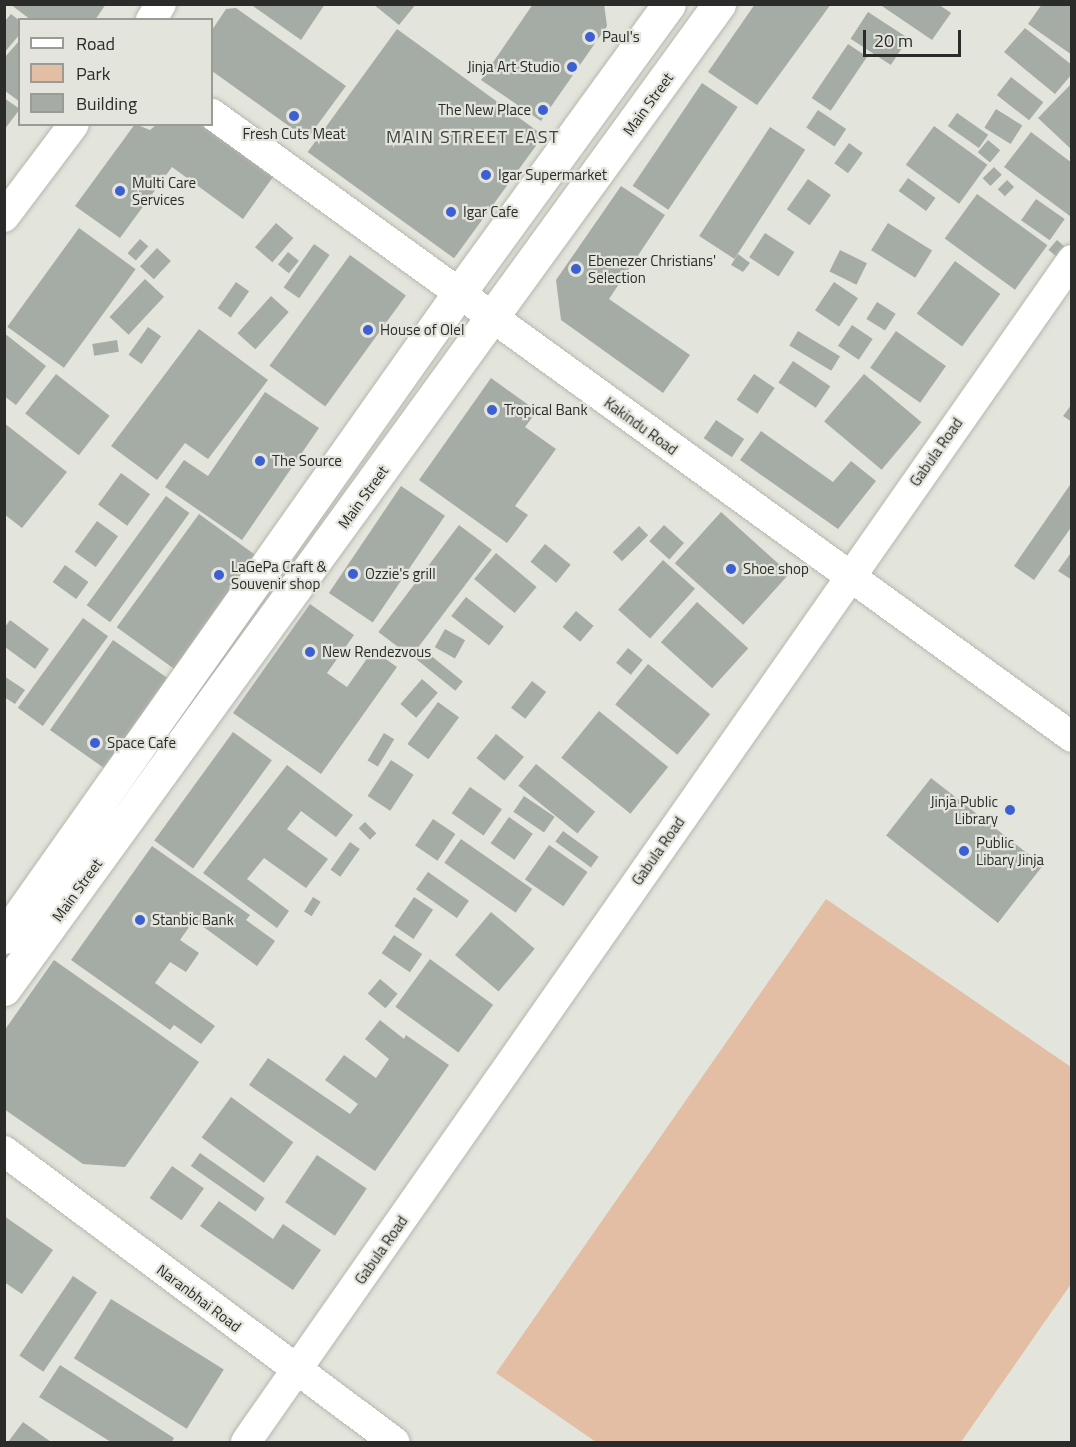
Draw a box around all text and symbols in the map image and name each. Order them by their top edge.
legend [18,18,213,126]
scale bar [866,18,964,56]
text: 20 m [874,27,913,54]
place label: Paul's [602,28,640,46]
text: Road [76,30,115,57]
marker: Paul's [583,30,597,44]
place label: Jinja Art Studio [467,58,560,76]
text: Park [76,60,110,87]
marker: Jinja Art Studio [565,60,579,74]
street label: Main Street [619,69,677,139]
text: Building [76,90,137,117]
place label: The New Place [438,101,531,119]
marker: The New Place [536,103,550,117]
marker: Fresh Cuts Meat [287,109,301,123]
place label: Fresh Cuts Meat [243,125,345,143]
district label: MAIN STREET EAST [386,126,560,148]
place label: Igar Supermarket [498,166,607,184]
marker: Igar Supermarket [479,168,493,182]
place label: Multi Care Services [132,173,196,208]
marker: Multi Care Services [113,184,127,198]
place label: Igar Cafe [463,203,518,221]
marker: Igar Cafe [444,205,458,219]
place label: Ebenezer Christians' Selection [588,251,716,286]
marker: Ebenezer Christians' Selection [569,262,583,276]
place label: House of Olel [380,321,464,339]
marker: House of Olel [361,323,375,337]
street label: Kakindu Road [601,393,681,459]
place label: Tropical Bank [504,401,588,419]
marker: Tropical Bank [485,403,499,417]
street label: Gabula Road [906,414,966,490]
place label: The Source [272,452,342,470]
marker: The Source [253,454,267,468]
street label: Main Street [334,462,392,532]
place label: LaGePa Craft & Souvenir shop [231,557,327,592]
place label: Shoe shop [743,560,809,578]
marker: Shoe shop [724,562,738,576]
place label: Ozzie's grill [365,565,436,583]
marker: Ozzie's grill [346,567,360,581]
marker: LaGePa Craft & Souvenir shop [212,568,226,582]
place label: New Rendezvous [322,643,431,661]
marker: New Rendezvous [303,645,317,659]
place label: Space Cafe [107,734,176,752]
marker: Space Cafe [88,736,102,750]
place label: Jinja Public Library [930,792,998,827]
marker: Jinja Public Library [1003,803,1017,817]
street label: Gabula Road [628,813,688,889]
place label: Public Libary Jinja [976,833,1044,868]
marker: Public Libary Jinja [957,844,971,858]
street label: Main Street [48,855,106,925]
place label: Stanbic Bank [152,911,234,929]
marker: Stanbic Bank [133,913,147,927]
street label: Gabula Road [351,1212,411,1288]
street label: Naranbhai Road [153,1260,245,1336]

